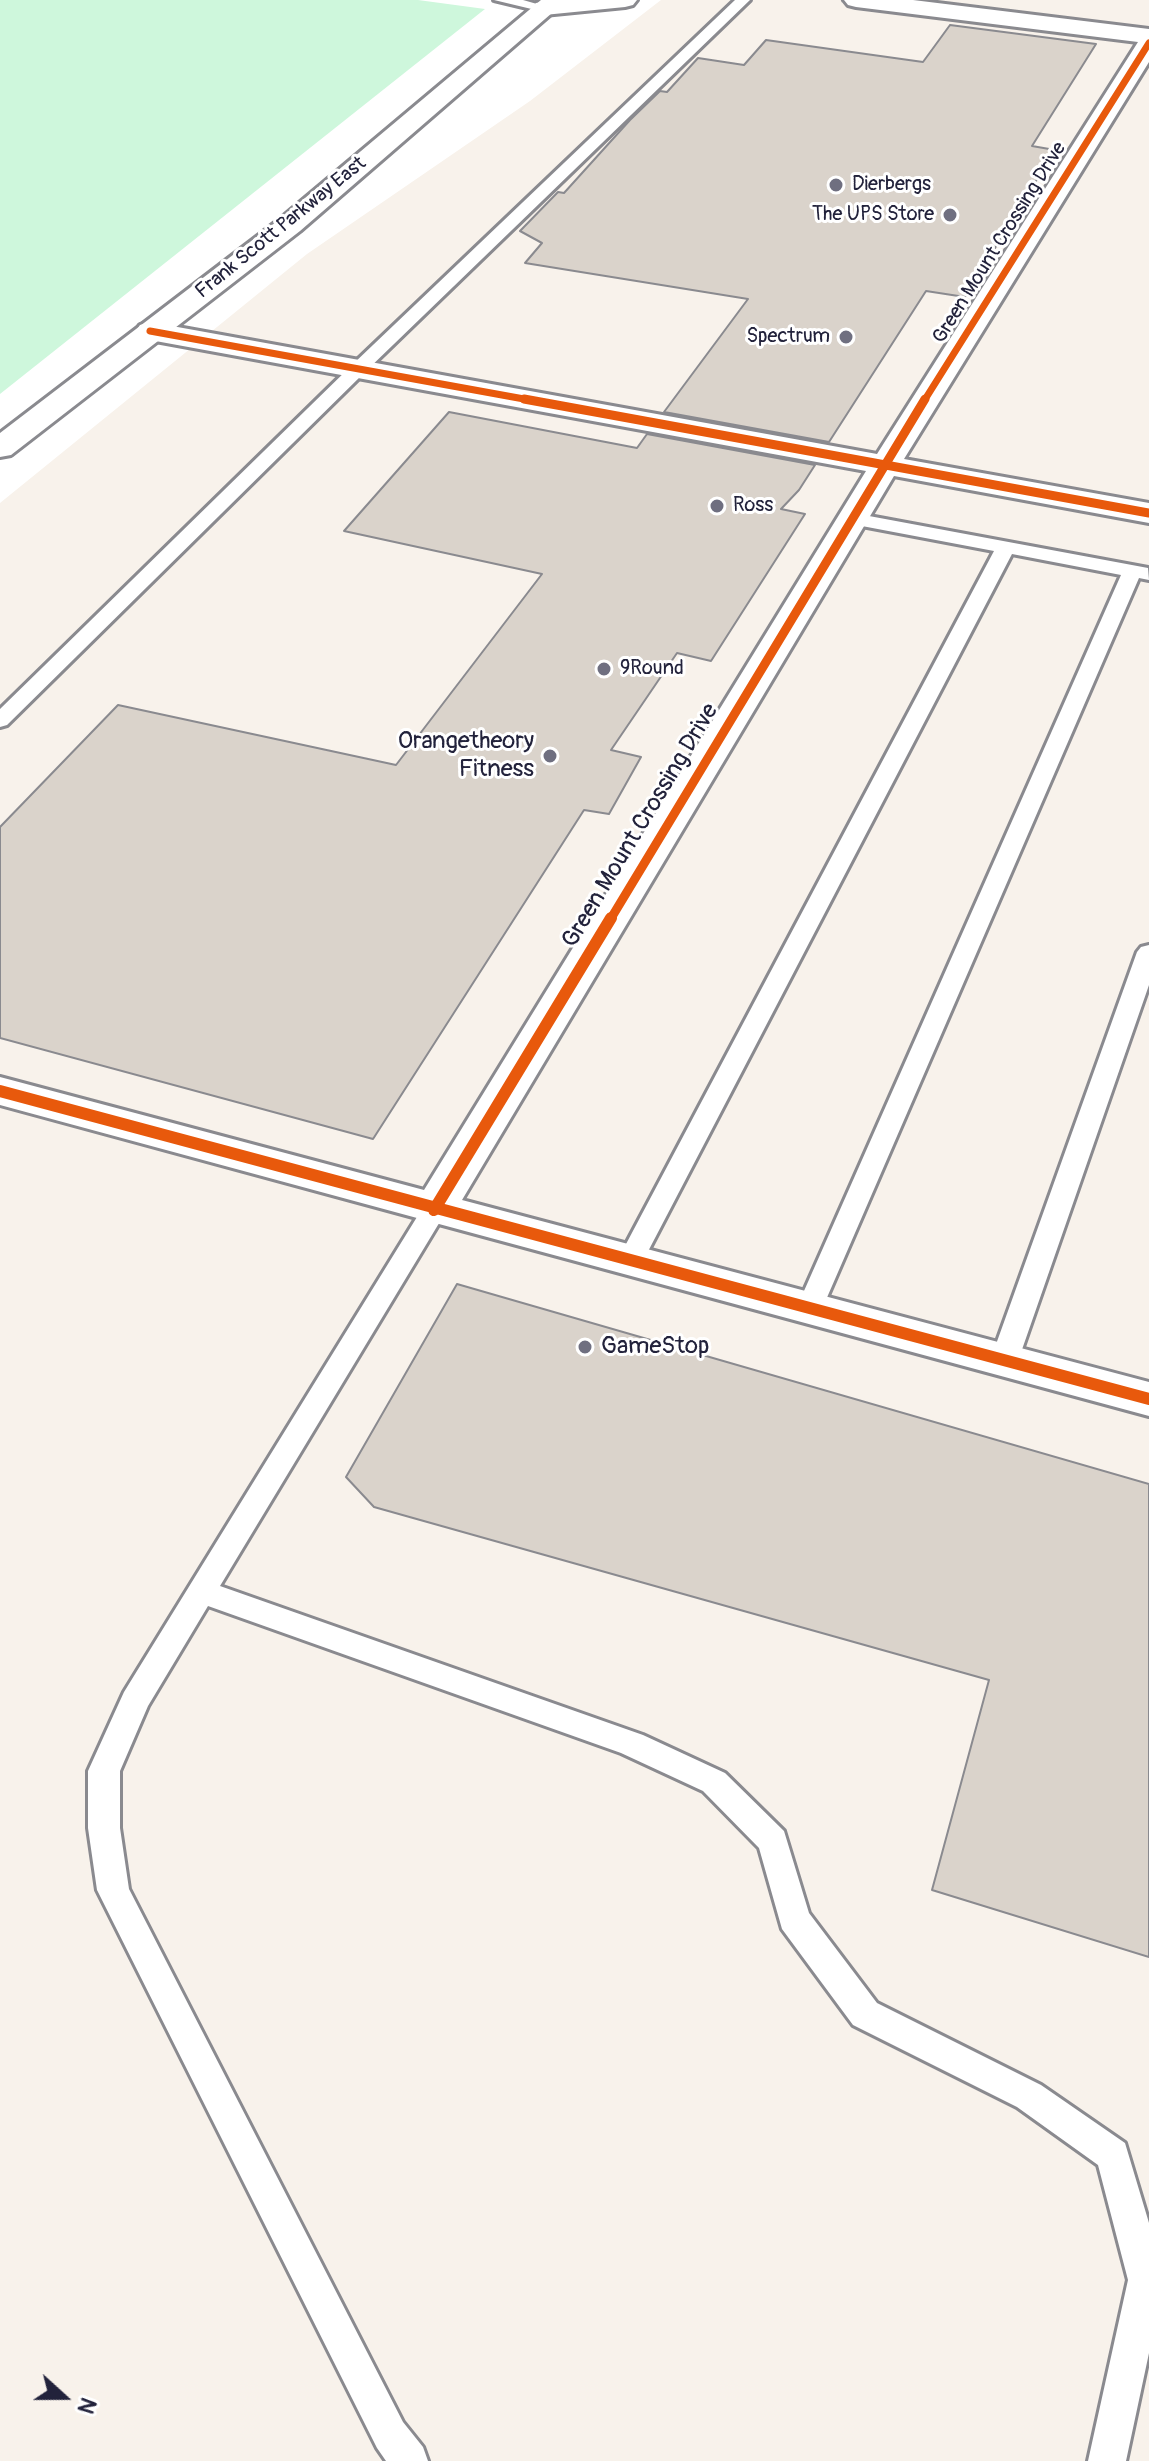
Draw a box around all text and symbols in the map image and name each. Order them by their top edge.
street label: Green Mount Crossing Drive [928,138,1072,348]
street label: Frank Scott Parkway East [191,152,371,304]
place label: Dierbergs [852,173,931,197]
marker: Dierbergs [827,176,845,194]
place label: The UPS Store [812,203,934,227]
marker: The UPS Store [941,206,959,224]
place label: Spectrum [746,325,830,349]
marker: Spectrum [837,328,855,346]
place label: Ross [733,494,773,518]
marker: Ross [708,497,726,515]
place label: 9Round [620,657,684,681]
marker: 9Round [595,660,613,678]
street label: Green Mount Crossing Drive [557,699,725,953]
place label: Orangetheory Fitness [398,728,534,784]
marker: Orangetheory Fitness [541,747,559,765]
place label: GameStop [601,1333,709,1361]
marker: GameStop [576,1338,594,1356]
north arrow [24,2357,104,2437]
text: N [71,2394,102,2418]

